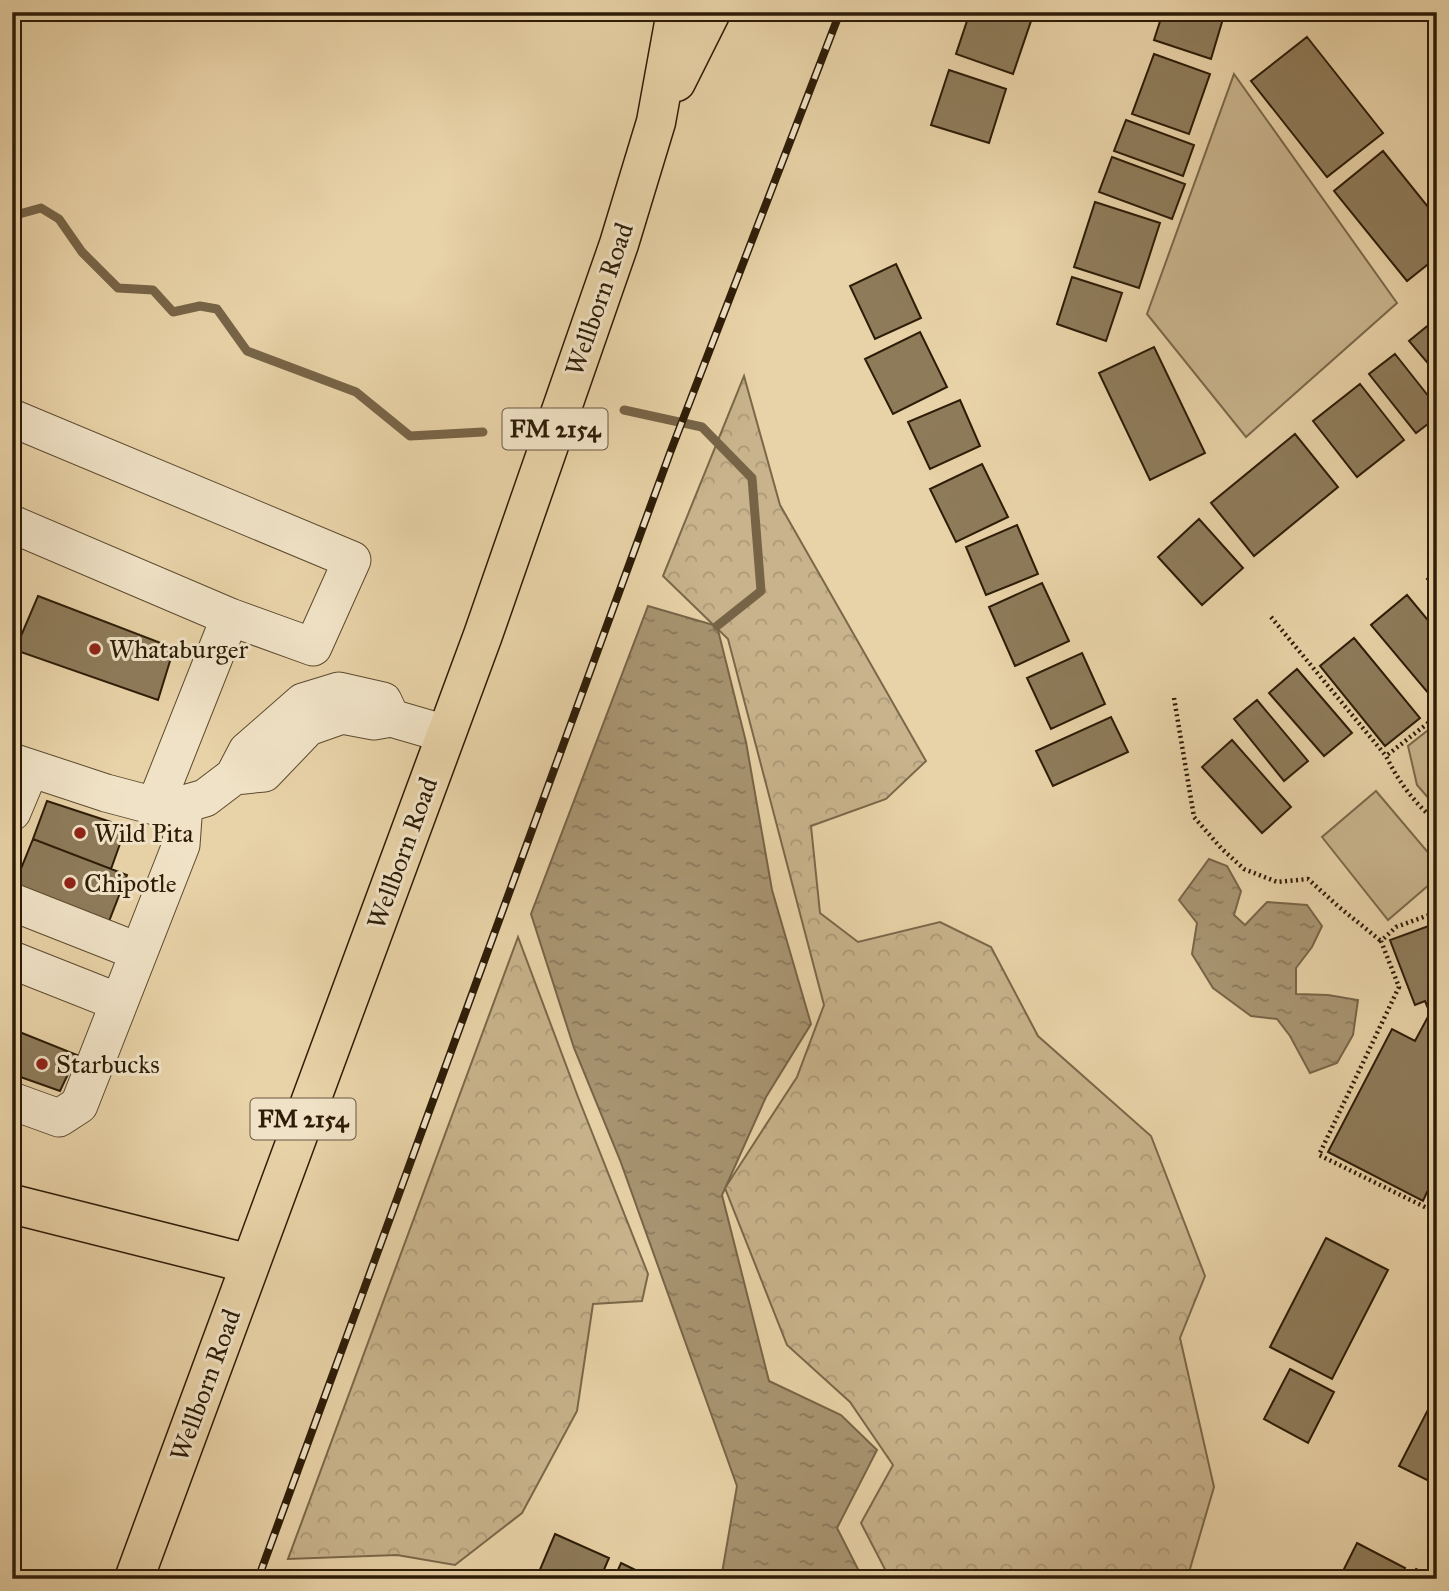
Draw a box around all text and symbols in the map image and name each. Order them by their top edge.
street label: Wellborn Road [558,219,640,379]
road number: FM 2154 [503,408,608,449]
place label: Whataburger [109,633,249,665]
marker: Whataburger [87,641,103,657]
street label: Wellborn Road [360,773,444,933]
place label: Wild Pita [94,817,194,849]
marker: Wild Pita [72,825,88,841]
place label: Chipotle [84,867,177,899]
marker: Chipotle [62,875,78,891]
place label: Starbucks [56,1048,160,1080]
marker: Starbucks [34,1056,50,1072]
road number: FM 2154 [250,1098,356,1140]
street label: Wellborn Road [163,1305,247,1465]

